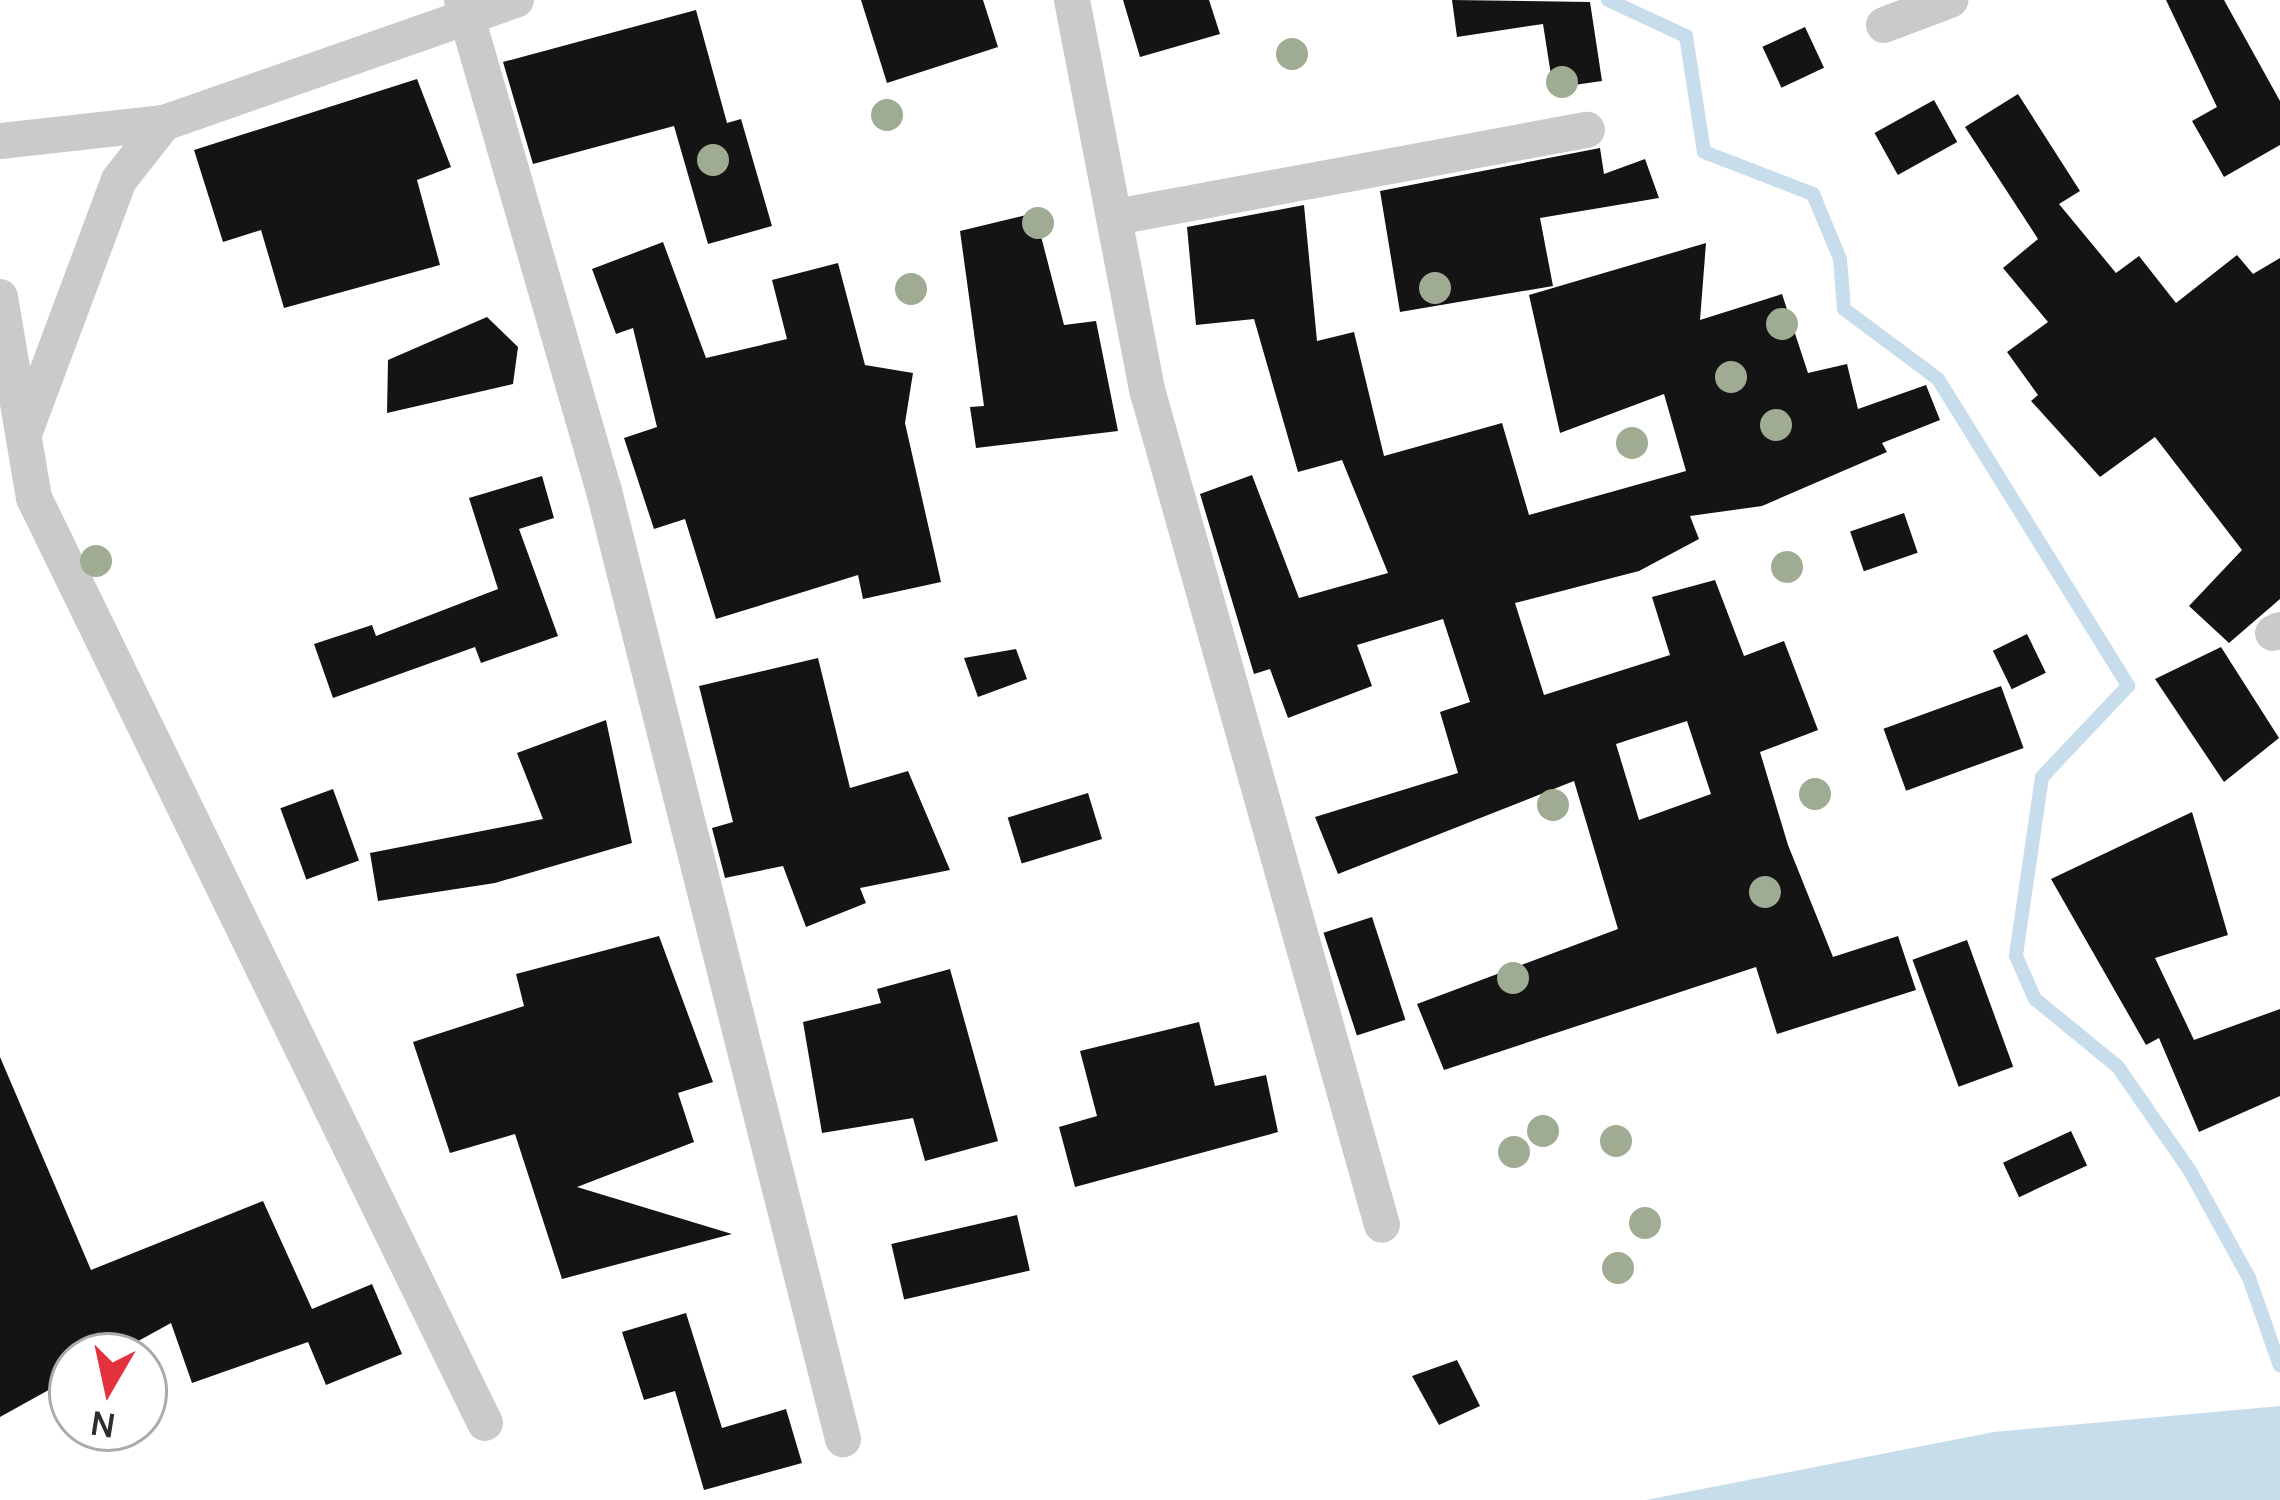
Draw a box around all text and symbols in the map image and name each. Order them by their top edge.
north arrow [48,1332,168,1452]
text: N [88,1401,118,1449]

